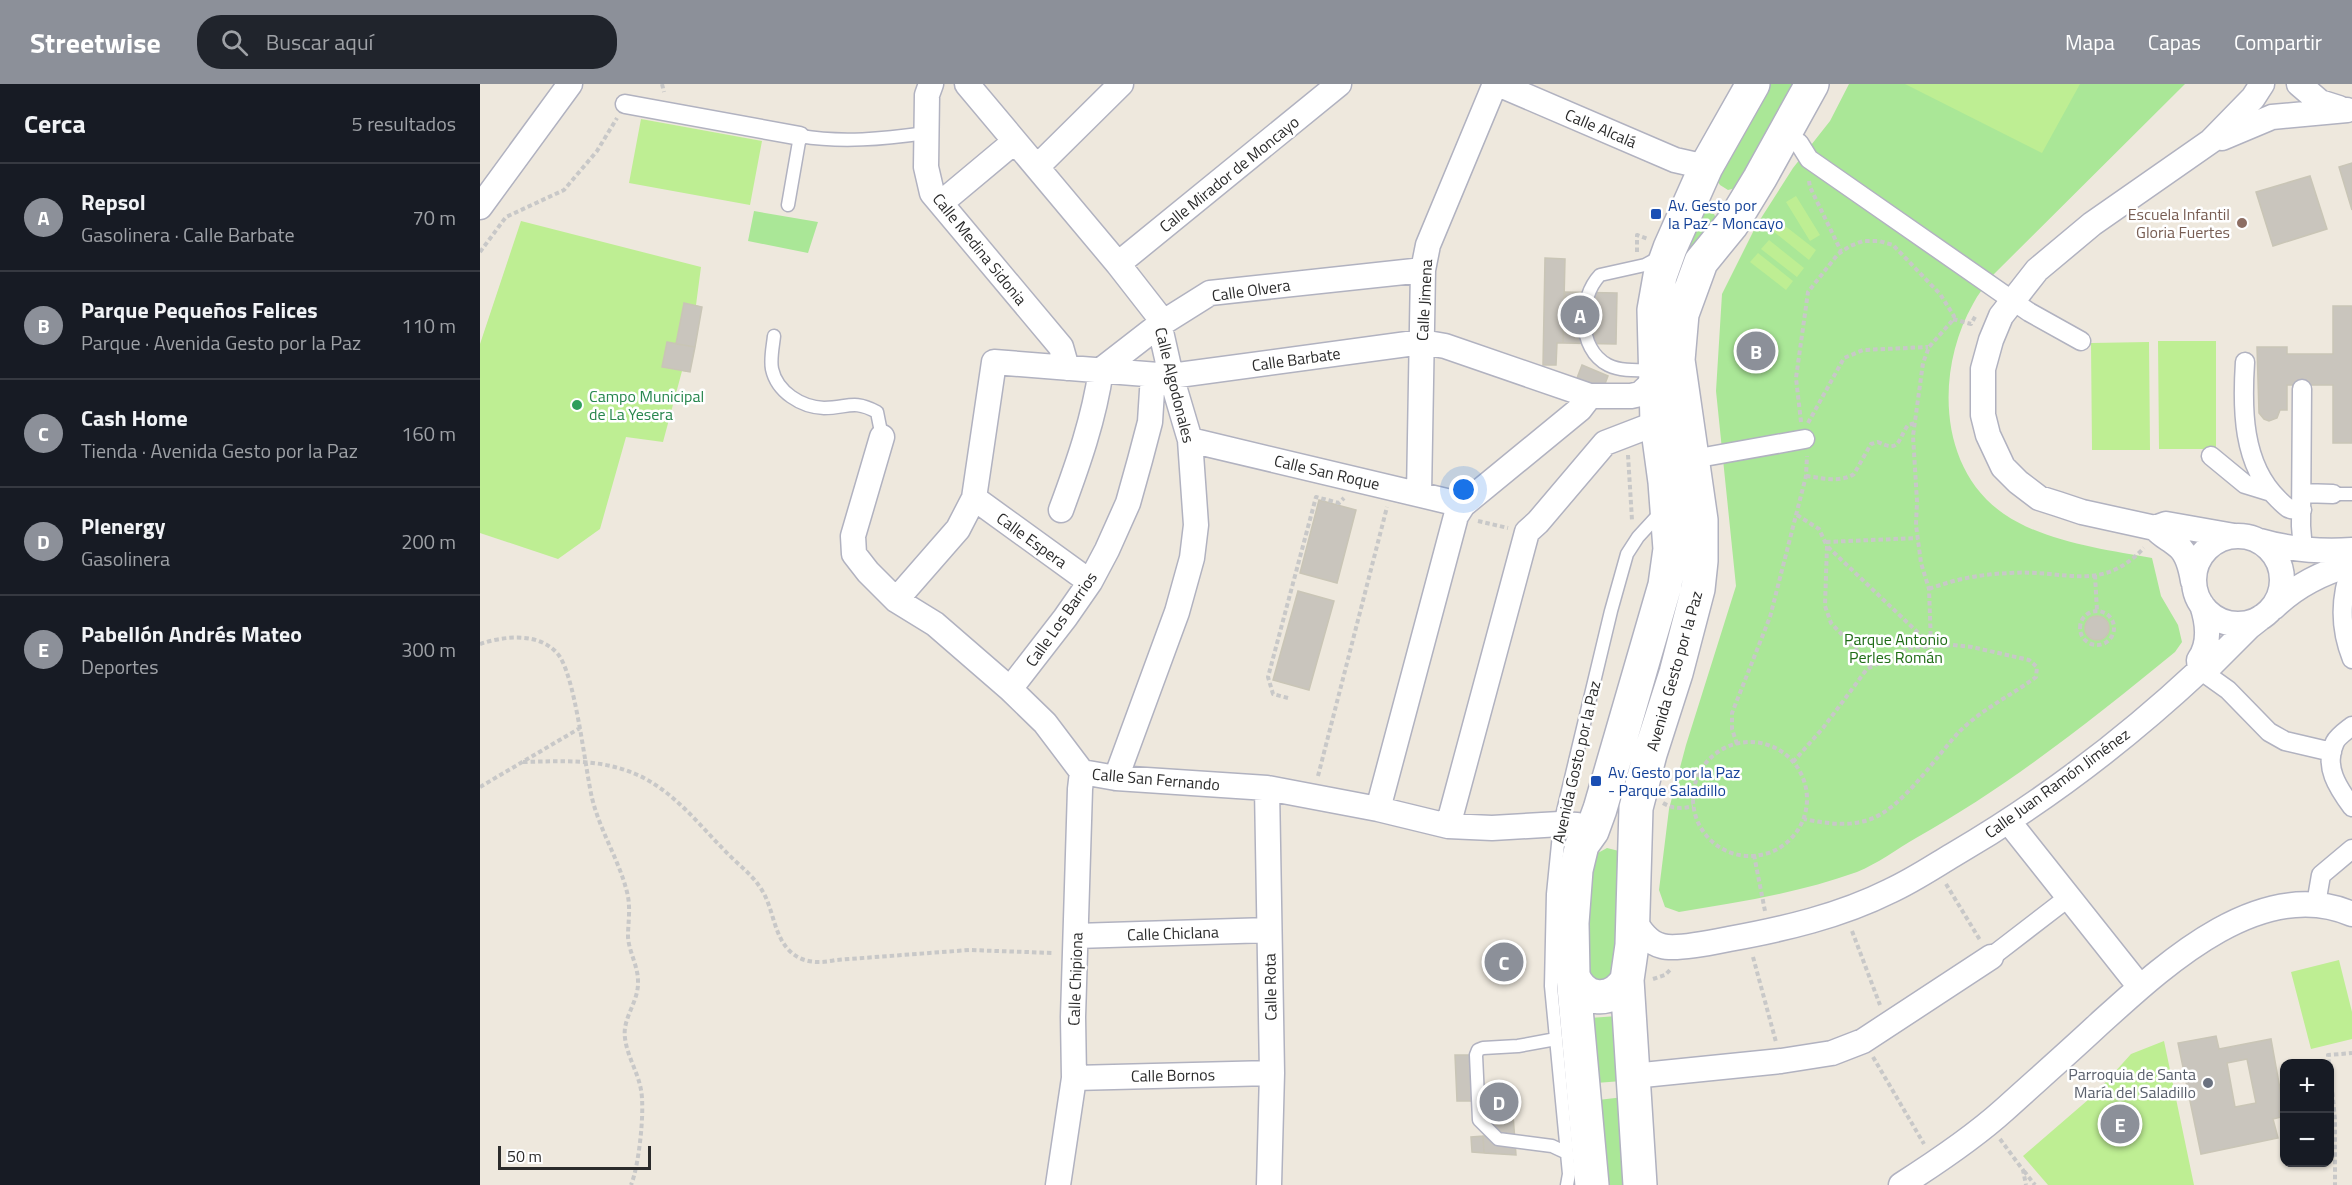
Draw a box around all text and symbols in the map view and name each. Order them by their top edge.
search box [197,15,617,69]
text: Streetwise [30,21,161,64]
text: Buscar aquí [266,25,373,59]
icon: search [218,26,251,59]
text: Mapa [2065,26,2115,58]
text: Capas [2148,26,2201,58]
text: Compartir [2234,26,2322,58]
street label: Calle Alcalá [1561,102,1641,154]
text: Cerca [24,104,86,143]
text: 5 resultados [352,108,456,139]
street label: Calle Mirador de Moncayo [1154,110,1304,238]
text: Repsol [81,185,146,219]
street label: Calle Medina Sidonia [927,188,1033,310]
place label: Av. Gesto por la Paz - Moncayo [1668,193,1783,235]
text: A [37,202,50,233]
text: 70 m [412,202,456,233]
place label: Escuela Infantil Gloria Fuertes [2128,202,2230,244]
marker: Av. Gesto por la Paz - Moncayo [1649,207,1663,221]
marker: Escuela Infantil Gloria Fuertes [2235,216,2249,230]
text: Gasolinera · Calle Barbate [81,219,295,250]
street label: Calle Jimena [1410,258,1438,342]
street label: Calle Olvera [1210,273,1292,307]
pin: A [1560,292,1600,338]
text: Parque Pequeños Felices [81,293,318,327]
text: B [37,310,50,341]
text: 110 m [401,310,456,341]
street label: Calle Algodonales [1149,325,1201,445]
text: Parque · Avenida Gesto por la Paz [81,327,361,358]
pin: B [1736,328,1776,374]
street label: Calle Barbate [1250,341,1342,377]
place label: Campo Municipal de La Yesera [589,384,704,426]
marker: Campo Municipal de La Yesera [570,398,584,412]
text: Cash Home [81,401,188,435]
text: C [38,418,49,449]
text: 160 m [401,418,456,449]
text: Tienda · Avenida Gesto por la Paz [81,435,358,466]
street label: Calle San Roque [1272,448,1382,496]
your location [1449,475,1478,504]
street label: Calle Espera [992,506,1072,574]
text: Plenergy [81,509,165,543]
text: D [37,526,50,557]
text: 200 m [401,526,456,557]
text: Gasolinera [81,543,170,574]
street label: Calle Los Barrios [1019,567,1103,671]
street label: Avenida Gesto por la Paz [1640,588,1708,754]
text: Pabellón Andrés Mateo [81,617,302,651]
park label: Parque Antonio Perles Román [1844,627,1948,669]
text: E [38,634,49,665]
text: 300 m [401,634,456,665]
text: Deportes [81,651,158,682]
street label: Avenida Gosto por la Paz [1546,678,1606,846]
street label: Calle Juan Ramón Jiménez [1979,722,2135,844]
place label: Av. Gesto por la Paz - Parque Saladillo [1608,760,1740,802]
street label: Calle San Fernando [1091,761,1221,797]
marker: Av. Gesto por la Paz - Parque Saladillo [1589,774,1603,788]
street label: Calle Chiclana [1127,919,1219,947]
street label: Calle Chipiona [1061,932,1089,1026]
pin: C [1484,940,1524,984]
street label: Calle Rota [1257,953,1283,1021]
map controls [2280,1059,2334,1167]
button: + [2280,1059,2334,1113]
street label: Calle Bornos [1131,1062,1215,1088]
place label: Parroquia de Santa María del Saladillo [2068,1062,2196,1104]
marker: Parroquia de Santa María del Saladillo [2201,1076,2215,1090]
pin: D [1480,1080,1518,1124]
pin: E [2100,1102,2140,1146]
button: − [2280,1113,2334,1167]
scale bar [498,1143,651,1170]
text: 50 m [507,1144,542,1168]

